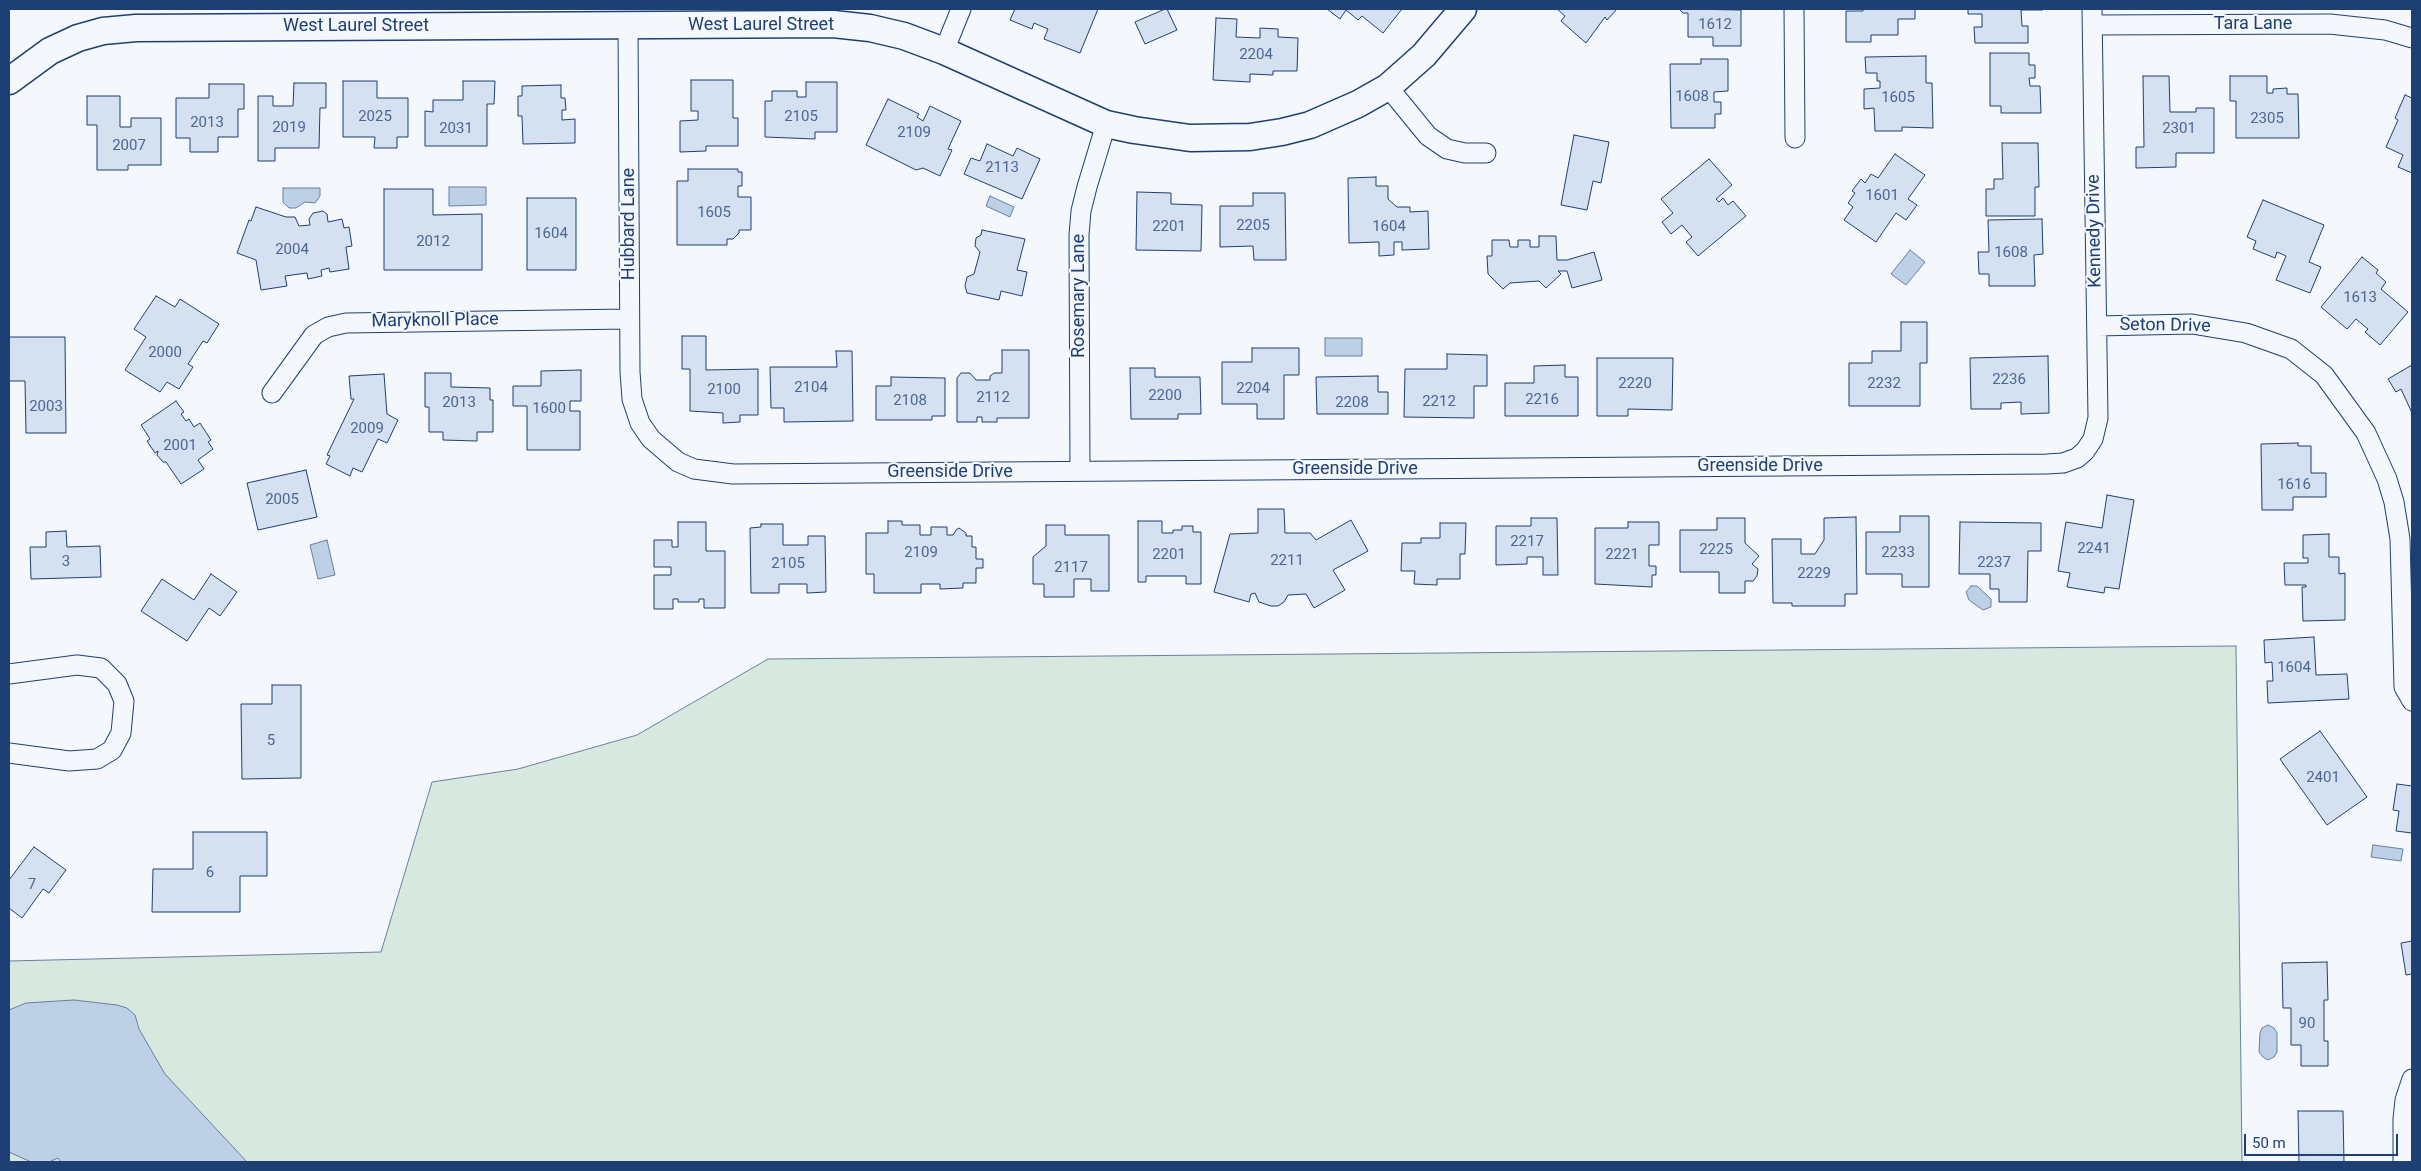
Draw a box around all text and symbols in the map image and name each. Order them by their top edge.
street label: Tara Lane [2214,13,2292,35]
street label: West Laurel Street [688,14,834,36]
street label: West Laurel Street [283,15,429,37]
house number: 1612 [1698,16,1732,34]
house number: 2204 [1239,46,1273,64]
house number: 1608 [1675,88,1709,106]
house number: 1605 [1881,89,1915,107]
house number: 2025 [358,108,392,126]
house number: 2105 [784,108,818,126]
house number: 2305 [2250,110,2284,128]
house number: 2013 [190,114,224,132]
house number: 2019 [272,119,306,137]
house number: 2031 [439,120,473,138]
house number: 2301 [2162,120,2196,138]
house number: 2109 [897,124,931,142]
house number: 2007 [112,137,146,155]
house number: 2113 [985,159,1019,177]
street label: Hubbard Lane [618,168,640,280]
street label: Kennedy Drive [2083,174,2107,288]
house number: 1601 [1865,187,1899,205]
house number: 1605 [697,204,731,222]
house number: 2205 [1236,217,1270,235]
house number: 2201 [1152,218,1186,236]
house number: 1604 [1372,218,1406,236]
house number: 1604 [534,225,568,243]
house number: 2012 [416,233,450,251]
street label: Rosemary Lane [1068,234,1090,358]
house number: 2004 [275,241,309,259]
house number: 1608 [1994,244,2028,262]
house number: 1613 [2343,289,2377,307]
street label: Maryknoll Place [371,309,499,333]
street label: Seton Drive [2119,314,2211,338]
house number: 2000 [148,344,182,362]
house number: 2236 [1992,371,2026,389]
house number: 2220 [1618,375,1652,393]
house number: 2232 [1867,375,1901,393]
house number: 2104 [794,379,828,397]
house number: 2204 [1236,380,1270,398]
house number: 2100 [707,381,741,399]
house number: 2200 [1148,387,1182,405]
house number: 2112 [976,389,1010,407]
house number: 2216 [1525,391,1559,409]
house number: 2108 [893,392,927,410]
house number: 2212 [1422,393,1456,411]
house number: 2013 [442,394,476,412]
house number: 2208 [1335,394,1369,412]
house number: 2003 [29,398,63,416]
house number: 1600 [532,400,566,418]
house number: 2009 [350,420,384,438]
house number: 2001 [163,437,197,455]
street label: Greenside Drive [1697,455,1823,477]
street label: Greenside Drive [1292,458,1418,480]
street label: Greenside Drive [887,461,1013,483]
house number: 1616 [2277,476,2311,494]
house number: 2005 [265,491,299,509]
house number: 2217 [1510,533,1544,551]
house number: 2241 [2077,540,2111,558]
house number: 2225 [1699,541,1733,559]
house number: 2109 [904,544,938,562]
house number: 2233 [1881,544,1915,562]
house number: 2201 [1152,546,1186,564]
house number: 2221 [1605,546,1639,564]
house number: 2211 [1270,552,1304,570]
house number: 3 [62,553,70,571]
house number: 2237 [1977,554,2011,572]
house number: 2105 [771,555,805,573]
house number: 2117 [1054,559,1088,577]
house number: 2229 [1797,565,1831,583]
house number: 1604 [2277,659,2311,677]
house number: 5 [267,732,275,750]
house number: 2401 [2306,769,2340,787]
house number: 6 [206,864,214,882]
house number: 7 [28,876,36,894]
house number: 90 [2299,1015,2315,1033]
scale bar [2246,1124,2400,1156]
text: 50 m [2252,1134,2286,1152]

